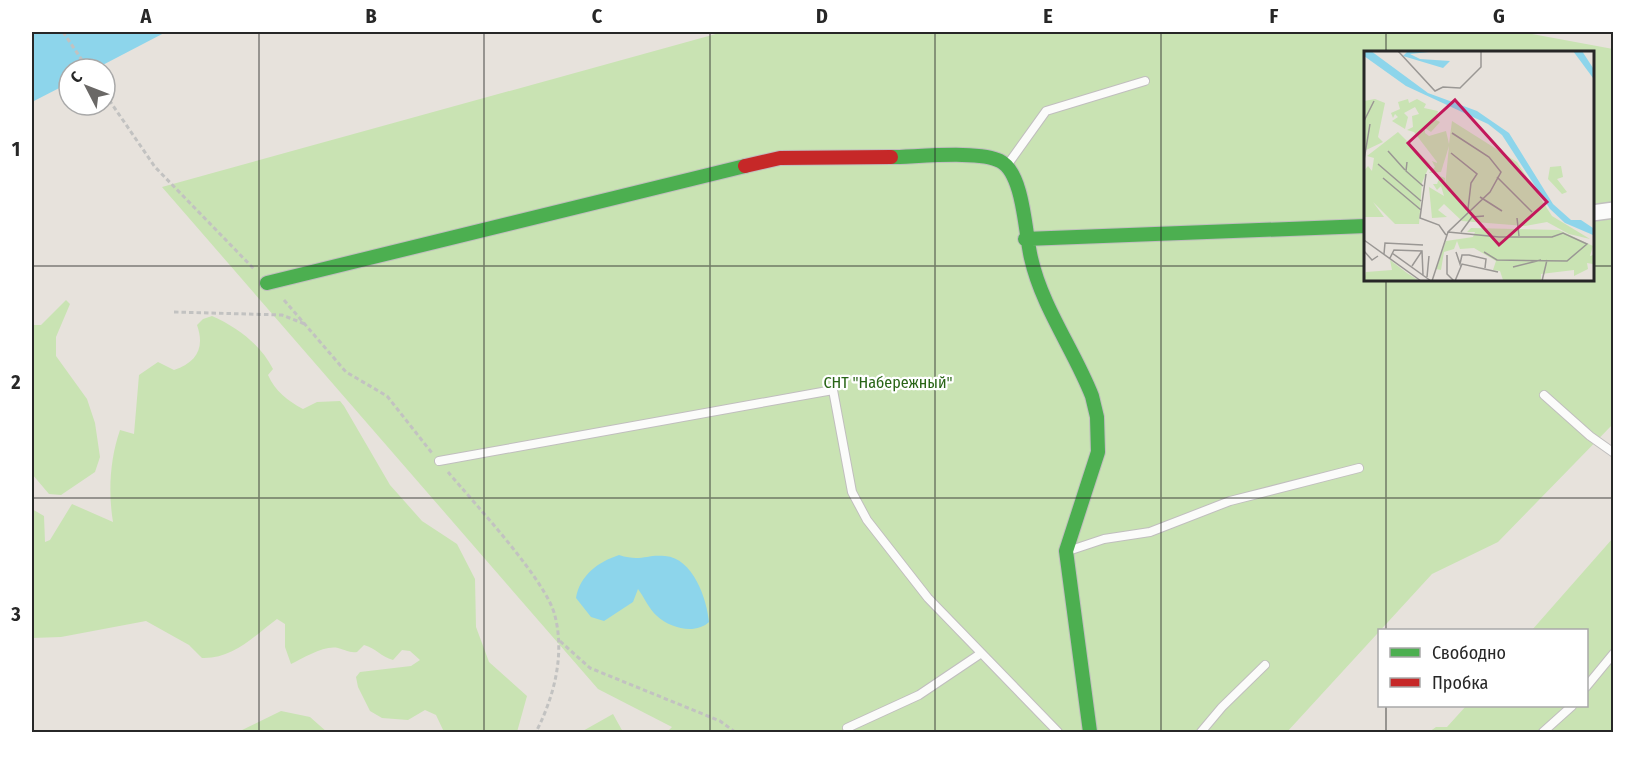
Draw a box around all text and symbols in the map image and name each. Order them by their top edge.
text: A [140,4,153,28]
text: B [365,4,377,28]
text: C [592,4,603,28]
text: D [816,4,828,28]
text: E [1043,4,1053,28]
text: F [1270,4,1279,28]
text: G [1493,4,1505,28]
inset map [1364,51,1594,280]
north arrow [57,57,117,117]
text: С [66,67,86,87]
text: 1 [12,137,20,161]
text: 2 [10,370,21,394]
park label: СНТ "Набережный" [823,373,953,392]
text: 3 [10,602,21,626]
legend [1378,629,1588,707]
text: Свободно [1432,642,1506,664]
text: Пробка [1432,672,1488,694]

